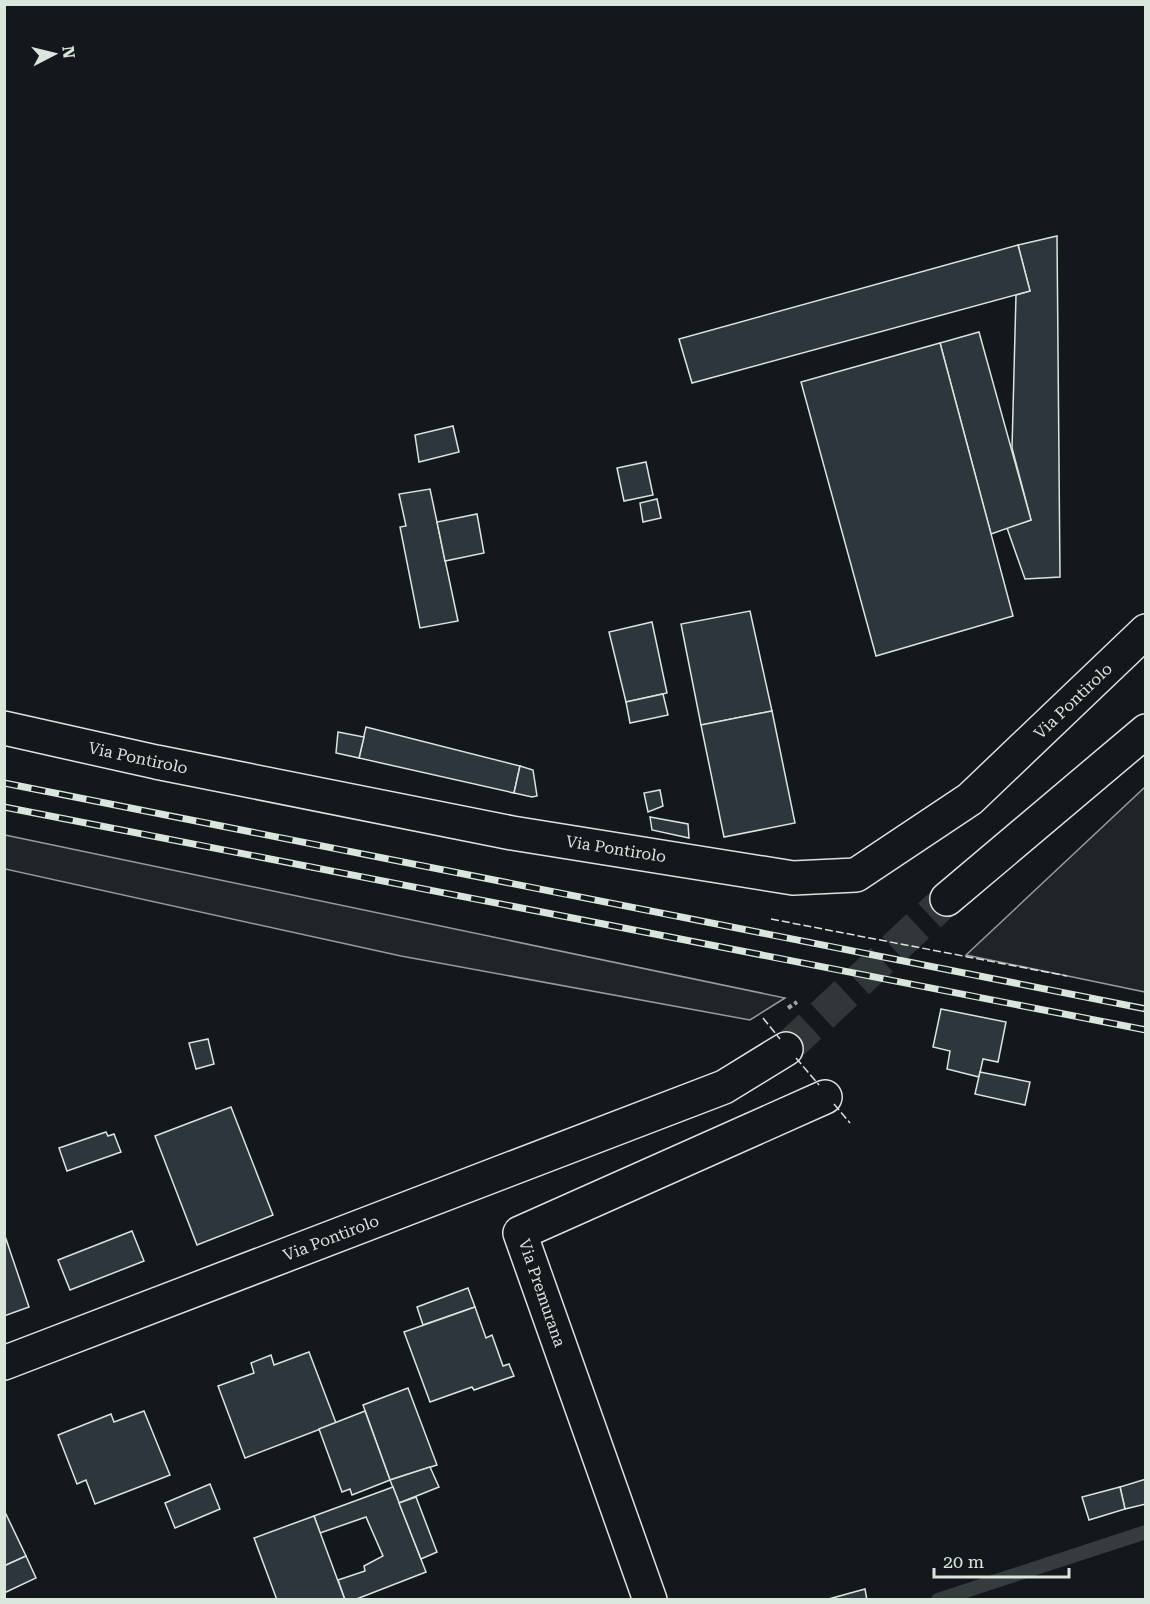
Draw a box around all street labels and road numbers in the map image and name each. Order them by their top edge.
street label: Via Pontirolo [1030,659,1116,743]
street label: Via Pontirolo [87,738,190,778]
street label: Via Pontirolo [565,832,668,866]
street label: Via Pontirolo [280,1211,382,1265]
street label: Via Premurana [515,1236,569,1350]

